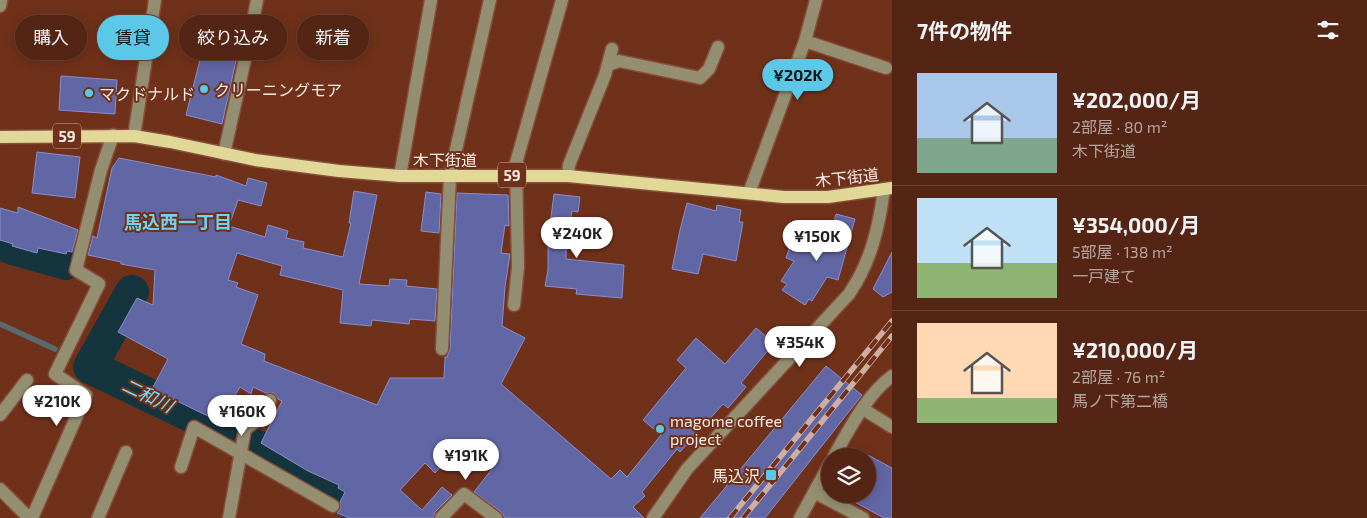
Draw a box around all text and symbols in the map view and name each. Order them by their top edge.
chip: 購入 [15,15,87,60]
chip: 賃貸 [97,15,169,60]
chip: 絞り込み [179,15,287,60]
chip: 新着 [297,15,369,60]
icon: filters [1314,16,1342,44]
text: 7件の物件 [917,18,1012,43]
pin: ¥202K [763,58,833,101]
text: ¥202K [773,65,823,84]
place label: クリーニングモア [214,80,342,99]
marker: クリーニングモア [198,83,210,95]
place label: マクドナルド [99,84,195,103]
marker: マクドナルド [83,87,95,99]
text: ¥202,000/月 [1072,87,1201,112]
icon: home [957,93,1017,153]
text: 2部屋 · 80 m² [1072,117,1167,136]
road number: 59 [53,124,81,148]
text: 木下街道 [1072,141,1136,160]
street label: 木下街道 [413,150,477,169]
road number: 59 [498,162,526,188]
street label: 木下街道 [814,164,880,190]
district label: 馬込西一丁目 [124,211,232,233]
text: ¥354,000/月 [1072,212,1200,237]
pin: ¥240K [542,216,612,259]
icon: home [957,218,1017,278]
pin: ¥150K [782,220,852,262]
text: ¥240K [552,223,602,242]
text: ¥150K [794,226,840,245]
text: 5部屋 · 138 m² [1072,242,1173,261]
text: 一戸建て [1072,266,1136,285]
pin: ¥354K [765,326,835,368]
text: ¥354K [776,332,824,351]
text: ¥210,000/月 [1072,337,1198,362]
icon: home [957,343,1017,403]
text: 2部屋 · 76 m² [1072,367,1165,386]
water label: 二和川 [119,373,179,418]
pin: ¥210K [22,384,92,427]
text: ¥210K [33,391,81,410]
text: 馬ノ下第二橋 [1072,391,1168,410]
pin: ¥160K [207,394,277,437]
text: ¥160K [218,401,266,420]
place label: magome coffee project [670,411,782,449]
marker: magome coffee project [654,423,666,435]
pin: ¥191K [431,438,501,481]
text: ¥191K [444,445,488,464]
map controls [821,448,876,503]
button: layers [821,448,876,503]
place label: 馬込沢 [712,466,760,485]
marker: 馬込沢 [764,468,778,482]

